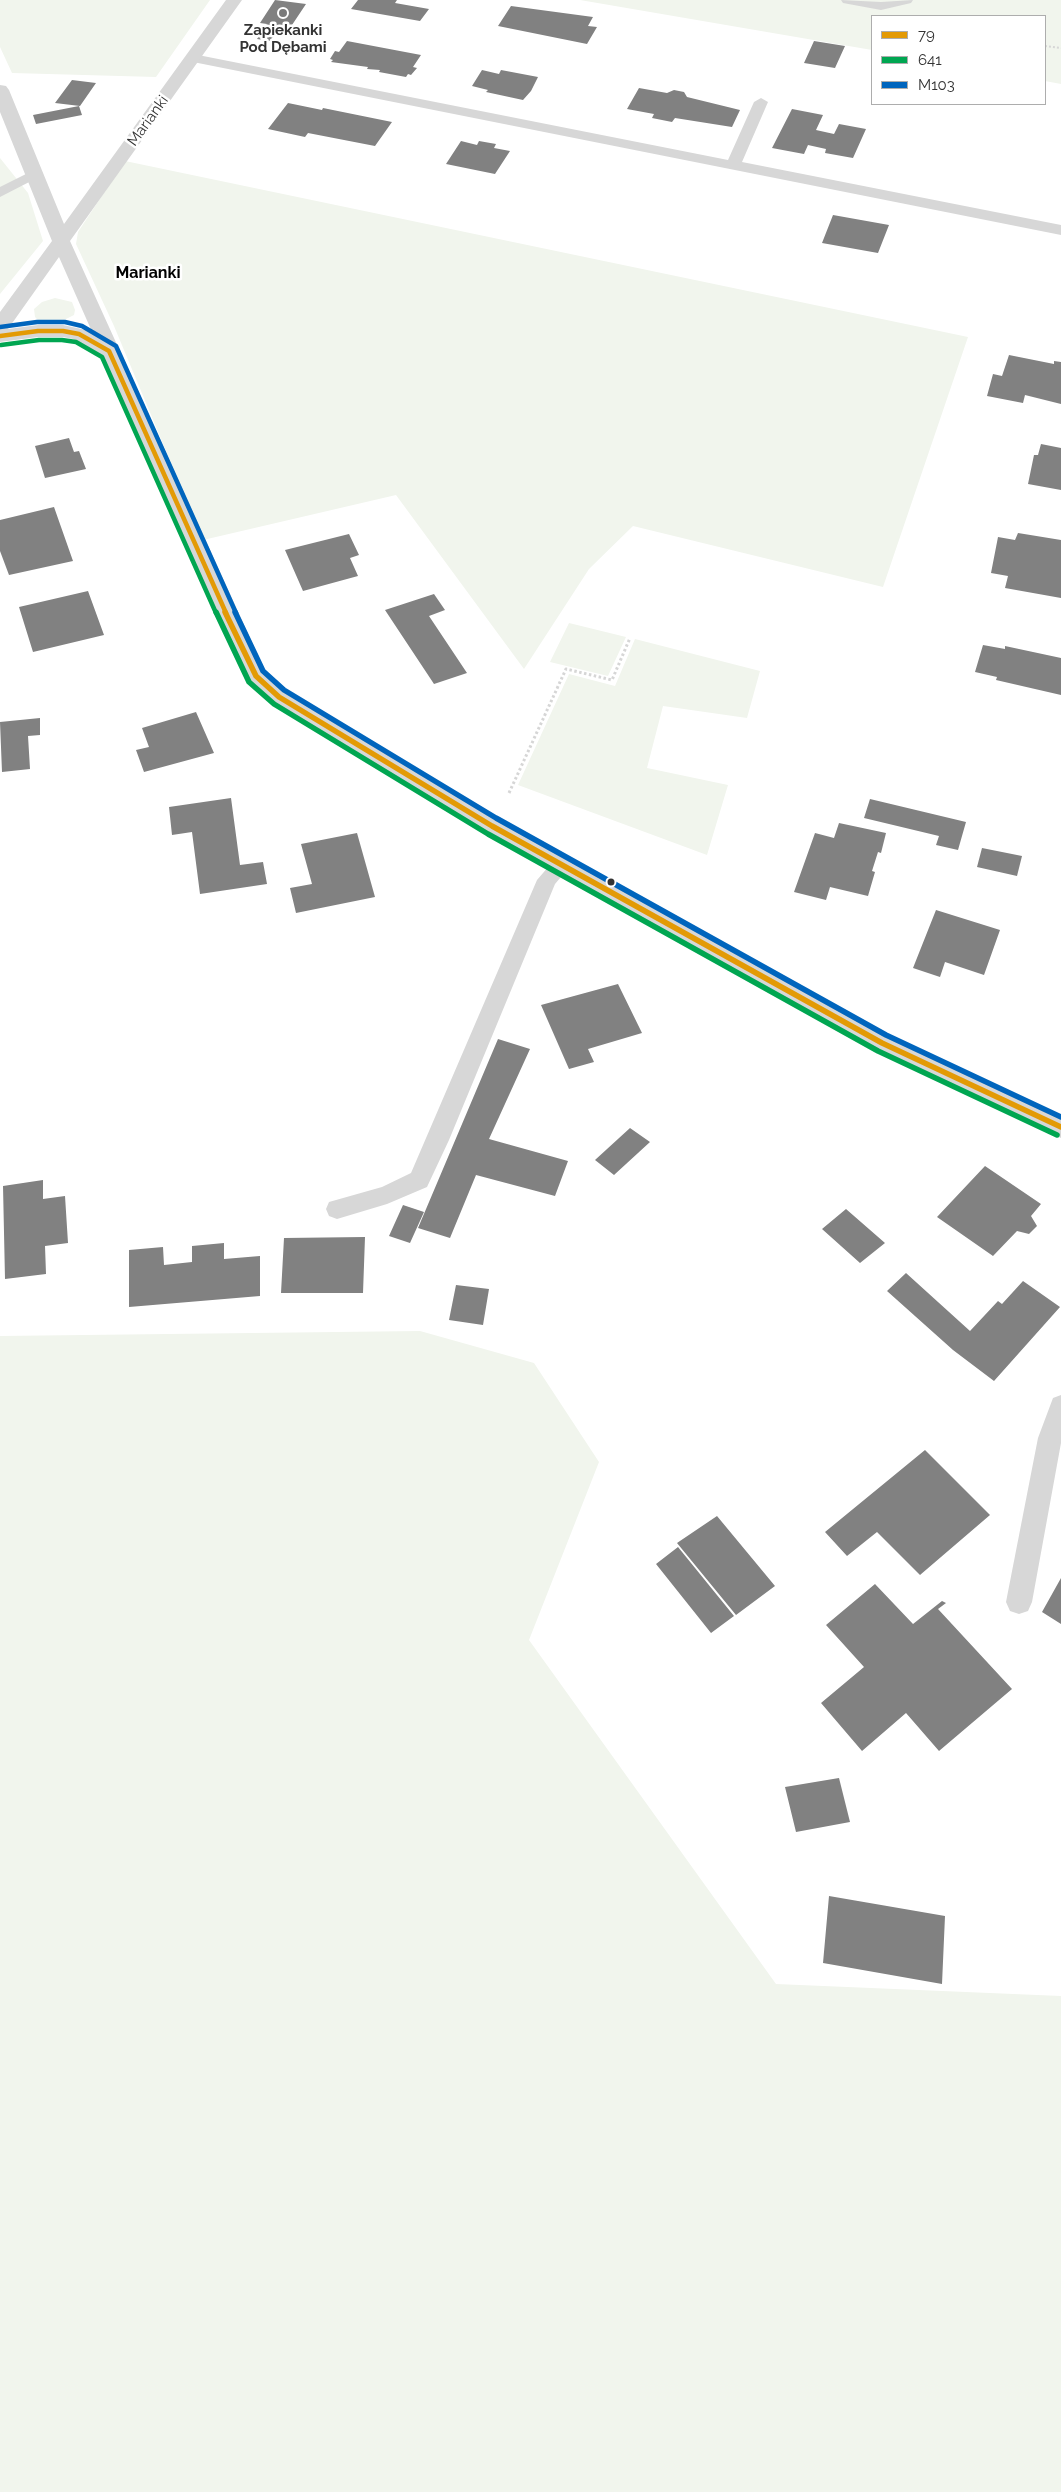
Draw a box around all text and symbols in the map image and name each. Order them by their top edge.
marker: Zapiekanki Pod Dębami [277,7,289,19]
legend [871,15,1046,105]
place label: Zapiekanki Pod Dębami [239,21,327,56]
text: 79 [918,26,935,44]
text: 641 [918,51,942,69]
text: M103 [918,76,955,94]
street label: Marianki [124,92,172,150]
district label: Marianki [115,263,181,283]
unlabelled marker [606,877,616,887]

